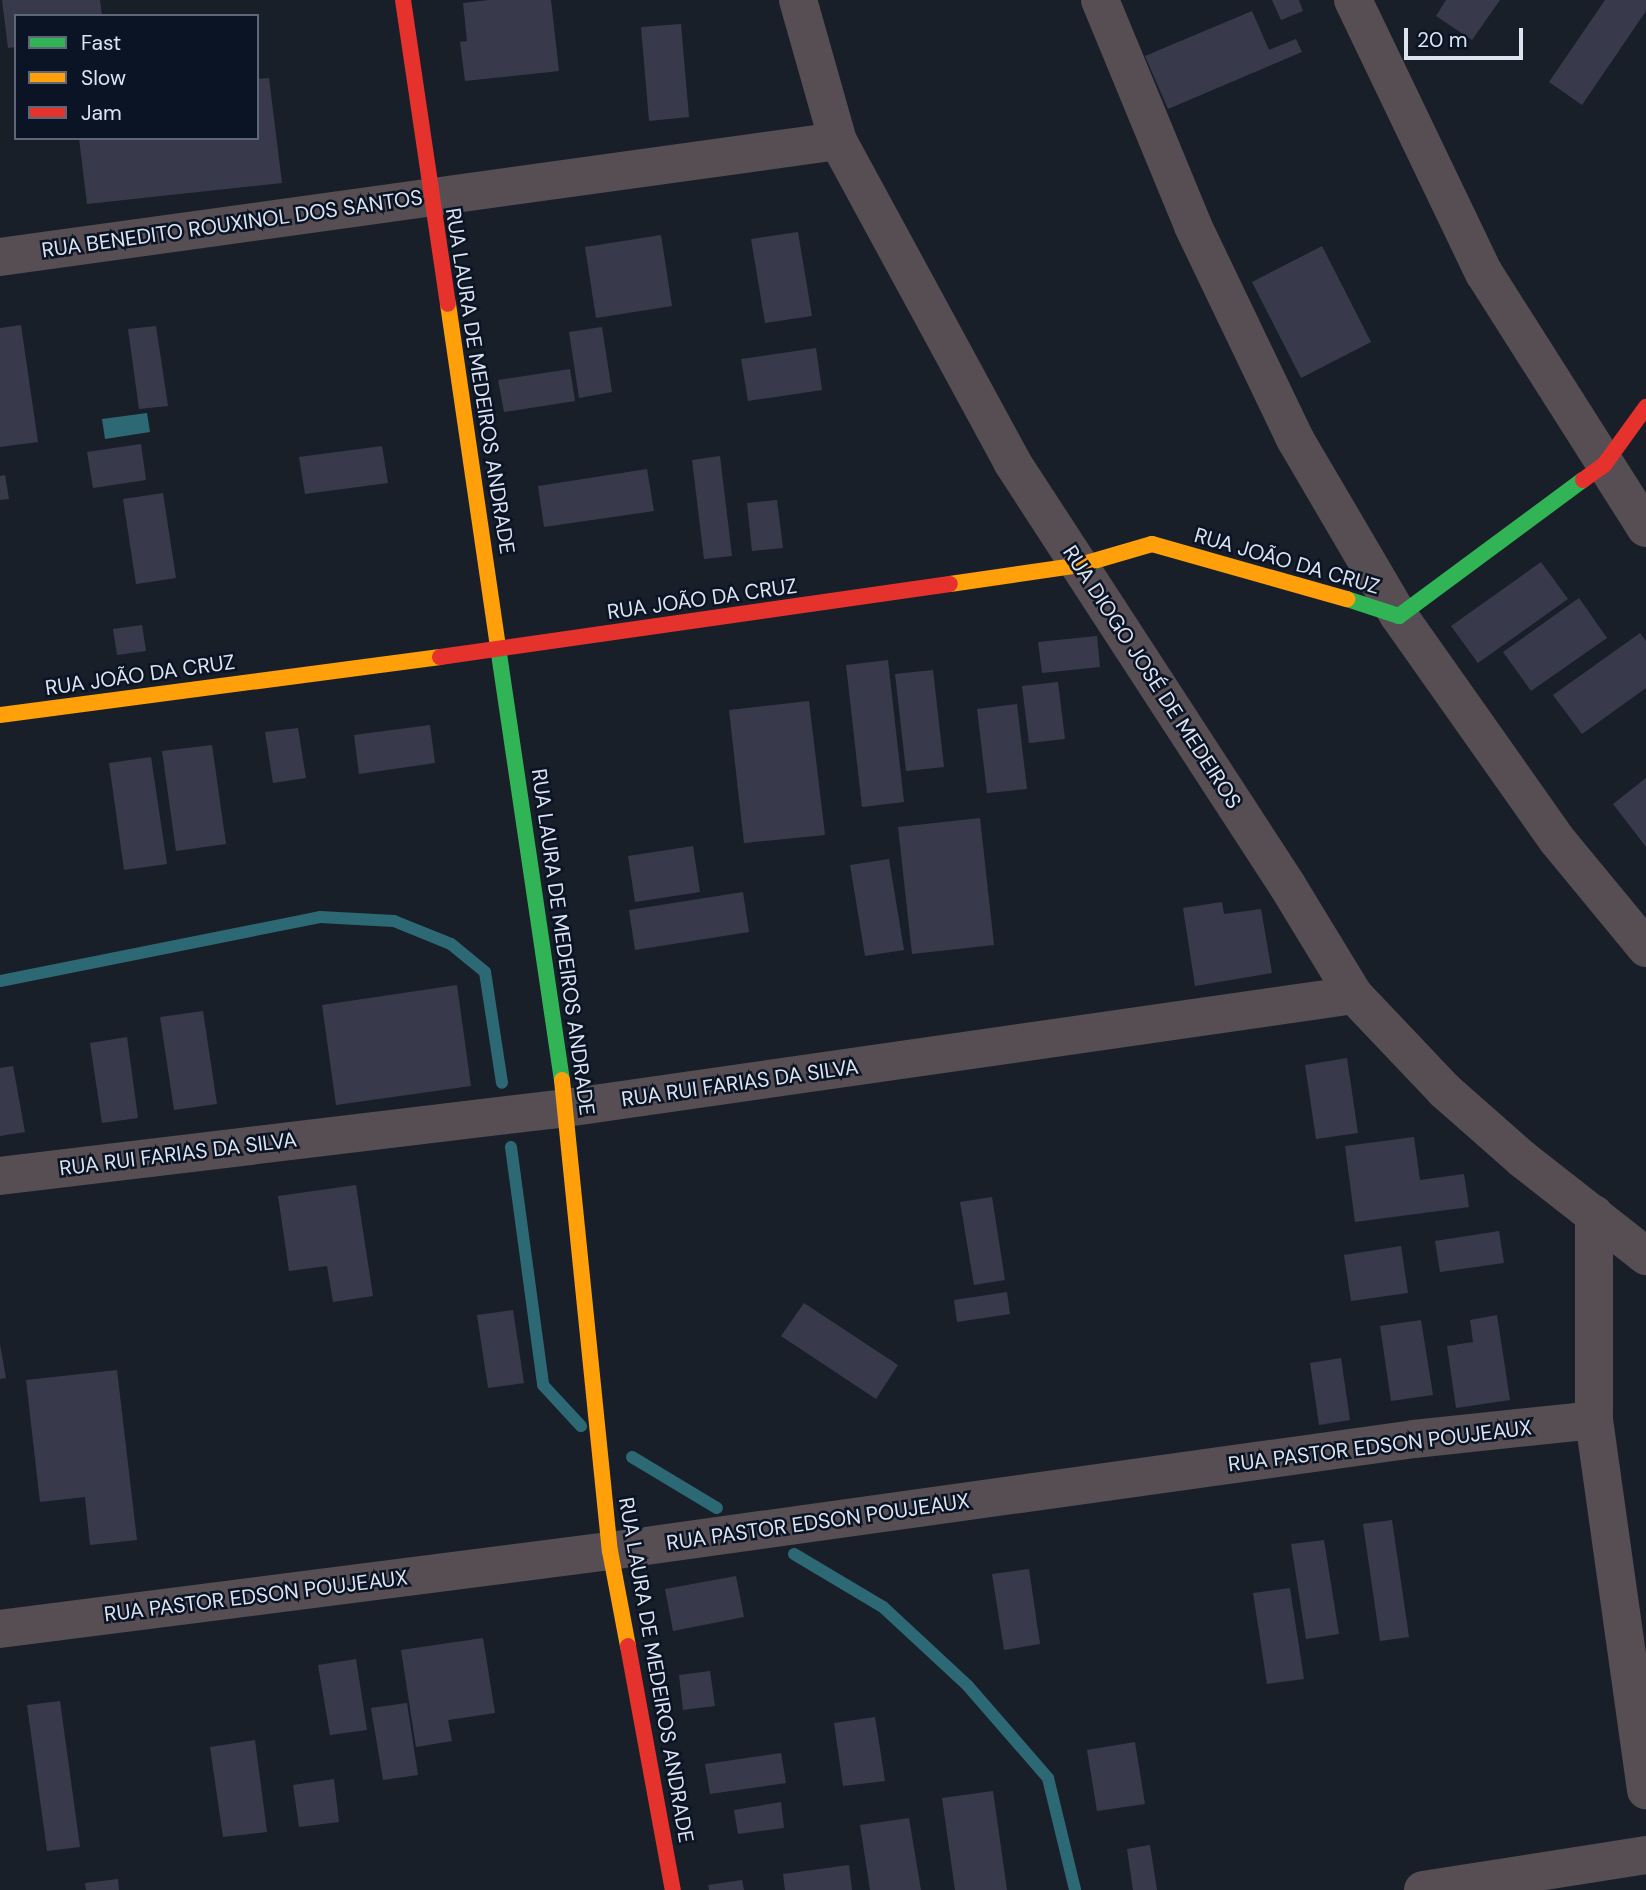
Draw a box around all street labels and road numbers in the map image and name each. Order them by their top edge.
street label: RUA BENEDITO ROUXINOL DOS SANTOS [40,185,424,263]
street label: RUA LAURA DE MEDEIROS ANDRADE [440,206,520,556]
street label: RUA JOÃO DA CRUZ [1192,523,1382,599]
street label: RUA DIOGO JOSÉ DE MEDEIROS [1057,541,1247,813]
street label: RUA JOÃO DA CRUZ [605,573,799,625]
street label: RUA JOÃO DA CRUZ [43,649,237,701]
street label: RUA LAURA DE MEDEIROS ANDRADE [526,767,600,1117]
street label: RUA RUI FARIAS DA SILVA [620,1054,860,1112]
street label: RUA RUI FARIAS DA SILVA [58,1127,298,1181]
street label: RUA PASTOR EDSON POUJEAUX [1227,1415,1533,1477]
street label: RUA PASTOR EDSON POUJEAUX [665,1488,971,1556]
street label: RUA LAURA DE MEDEIROS ANDRADE [613,1495,699,1845]
street label: RUA PASTOR EDSON POUJEAUX [103,1565,409,1627]

